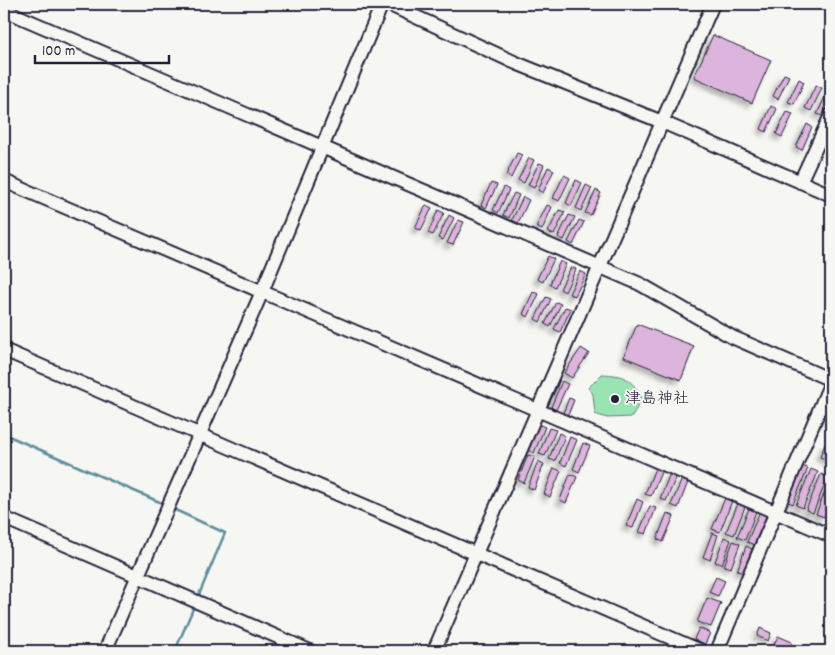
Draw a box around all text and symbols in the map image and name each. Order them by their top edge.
scale bar [35,32,169,64]
text: 100 m [42,41,75,63]
place label: 津島神社 [625,388,689,411]
marker: 津島神社 [609,393,621,405]

